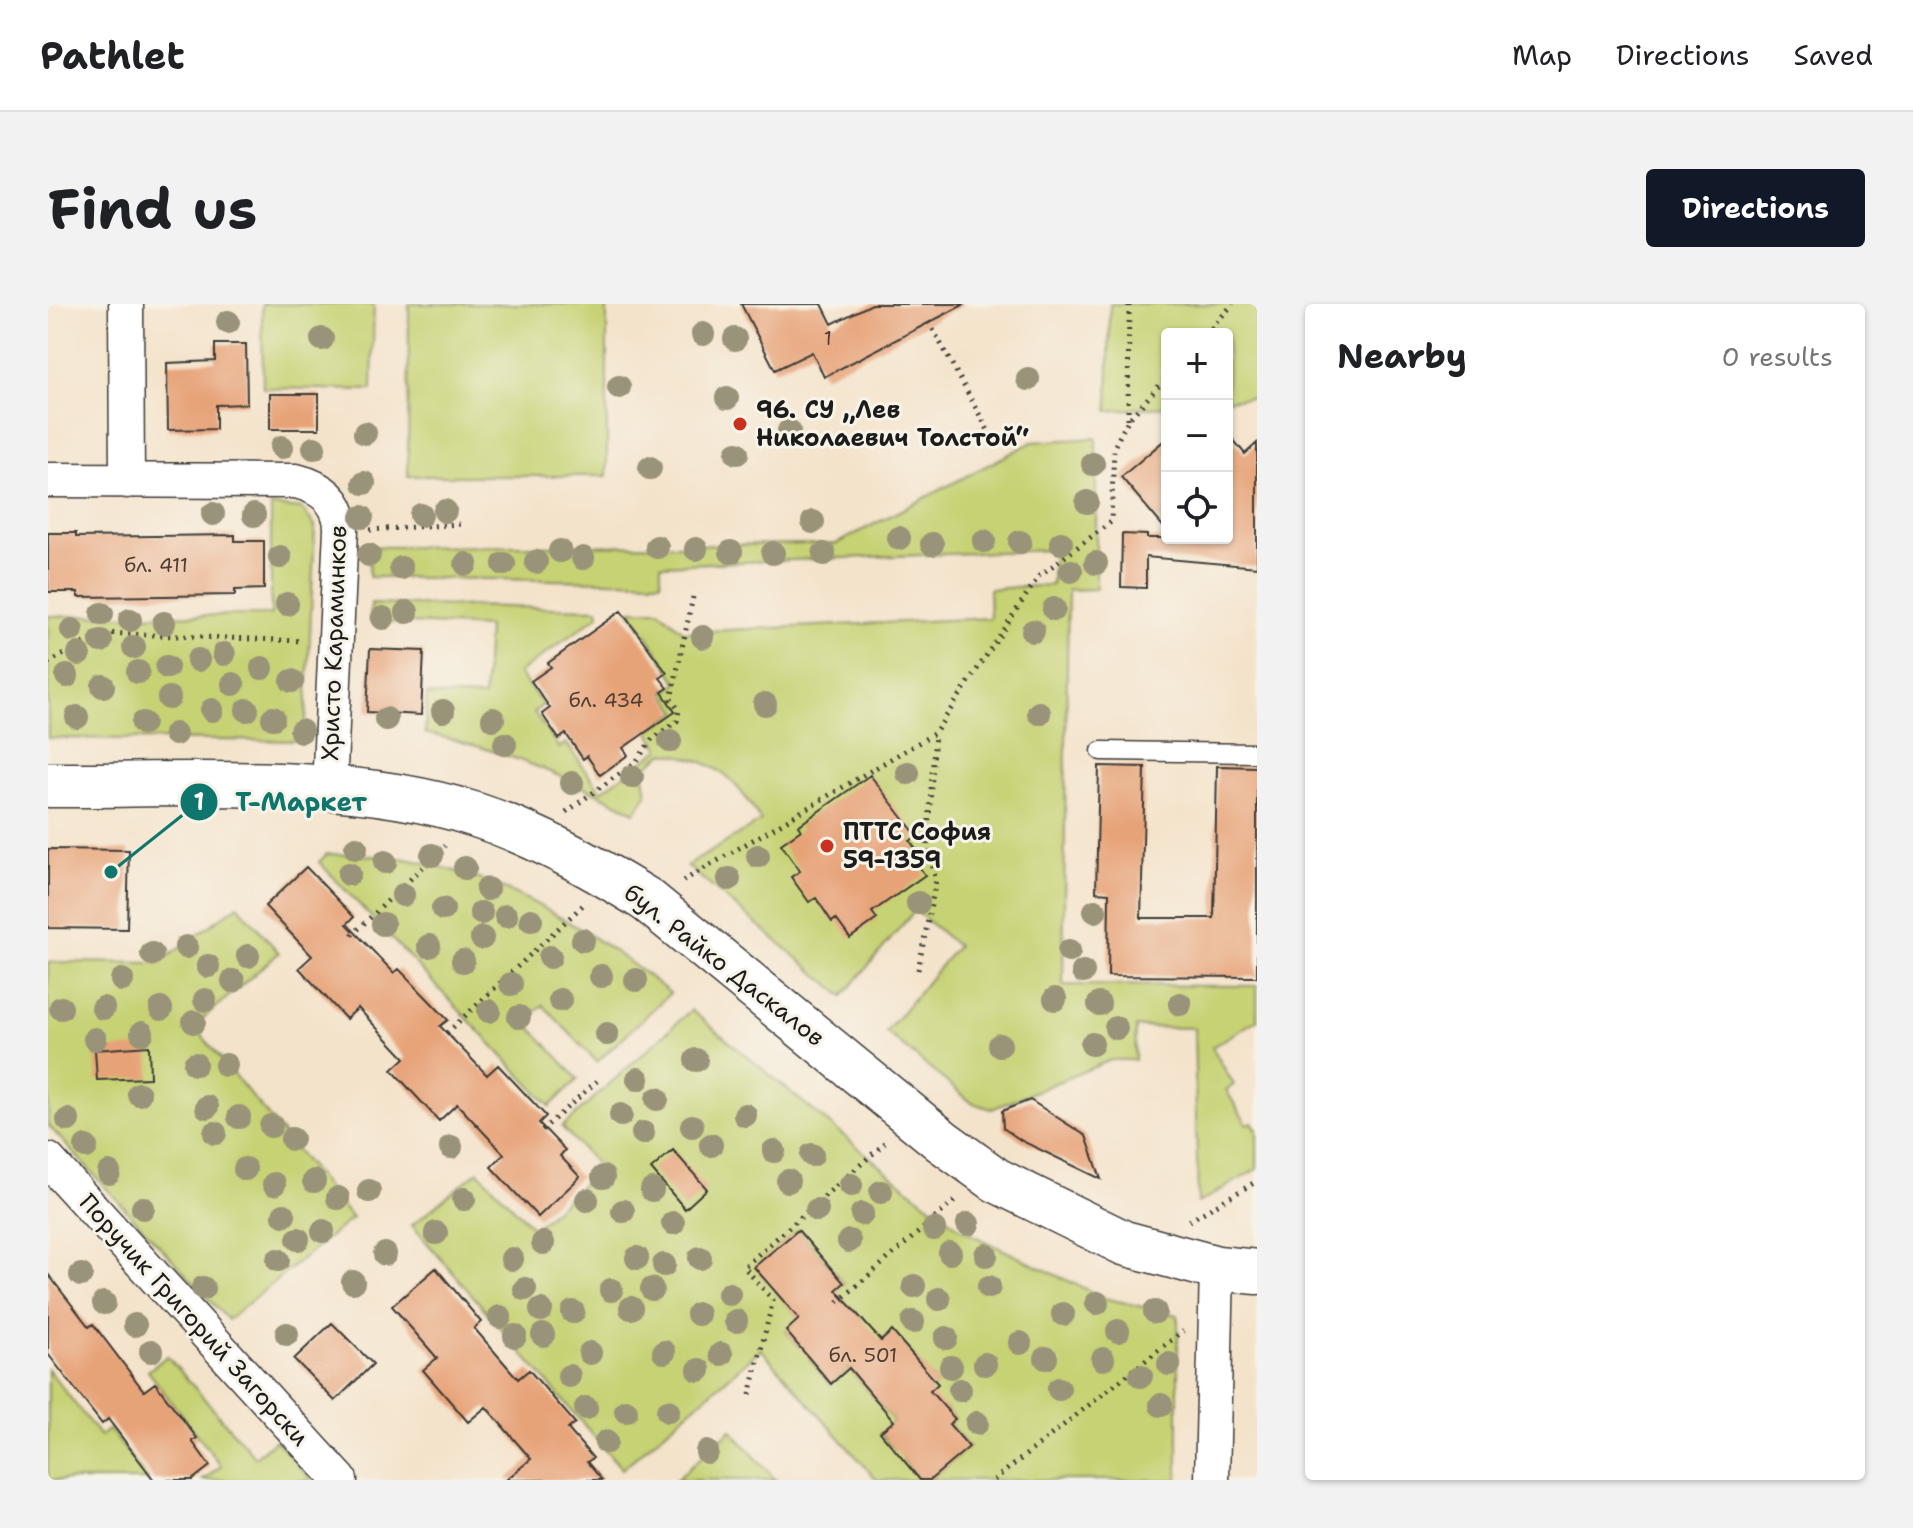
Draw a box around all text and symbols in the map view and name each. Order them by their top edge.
text: Pathlet [40,30,185,81]
text: Map [1512,36,1572,74]
text: Directions [1616,36,1750,74]
text: Saved [1794,36,1873,74]
button: Directions [1646,169,1865,247]
text: Find us [48,171,257,246]
house number: 1 [824,325,832,351]
map controls [1161,328,1233,544]
button: + [1161,328,1233,400]
text: Nearby [1337,333,1467,379]
text: 0 results [1721,339,1833,374]
place label: 96. СУ „Лев Николаевич Толстой“ [756,394,1029,454]
button: − [1161,400,1233,472]
marker: 96. СУ „Лев Николаевич Толстой“ [731,415,749,433]
button: locate [1161,472,1233,544]
street label: Христо Караминков [314,525,354,761]
house number: бл. 411 [124,552,188,578]
house number: бл. 434 [569,687,643,713]
callout: Т-Маркет [179,777,383,827]
text: Т-Маркет [235,784,367,819]
text: 1 [194,786,204,818]
place label: ПТТС София 59-1359 [843,816,991,876]
marker: ПТТС София 59-1359 [818,837,836,855]
street label: бул. Райко Даскалов [617,876,831,1054]
street label: Поручик Григорий Загорски [72,1187,316,1453]
house number: бл. 501 [829,1342,897,1368]

